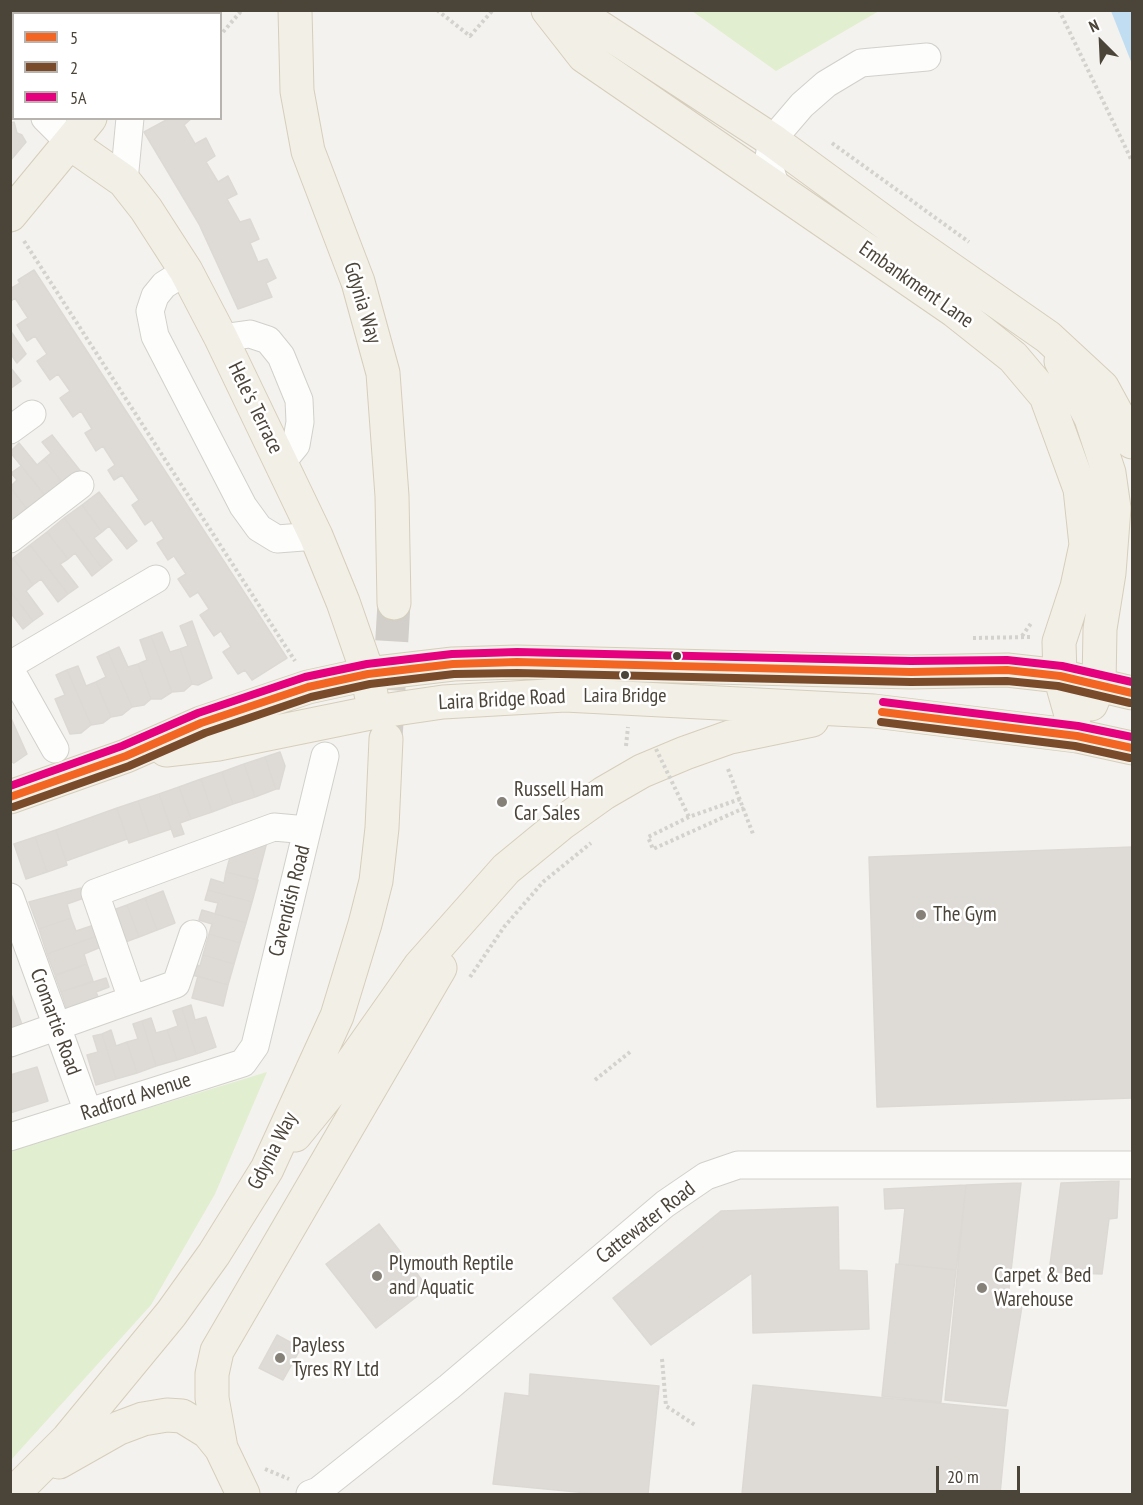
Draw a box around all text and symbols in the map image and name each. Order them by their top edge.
legend [12,12,222,120]
north arrow [1071,12,1131,72]
text: N [1086,15,1102,36]
text: 5 [70,26,78,49]
text: 2 [70,56,78,79]
text: 5A [70,86,87,109]
street label: Embankment Lane [854,236,978,334]
street label: Gdynia Way [338,259,386,347]
street label: Hele's Terrace [222,358,288,458]
unlabelled marker [671,650,683,662]
marker: Laira Bridge [619,669,631,681]
street label: Laira Bridge Road [438,684,566,716]
place label: Laira Bridge [584,684,666,708]
place label: Russell Ham Car Sales [514,777,604,827]
marker: Russell Ham Car Sales [495,795,509,809]
street label: Cavendish Road [264,843,316,959]
place label: The Gym [933,902,997,928]
marker: The Gym [914,908,928,922]
street label: Cromartie Road [24,965,86,1079]
street label: Radford Avenue [78,1067,194,1127]
street label: Gdynia Way [243,1108,303,1194]
street label: Cattewater Road [591,1177,701,1269]
place label: Plymouth Reptile and Aquatic [389,1251,514,1301]
place label: Carpet & Bed Warehouse [994,1263,1091,1313]
marker: Plymouth Reptile and Aquatic [370,1269,384,1283]
marker: Carpet & Bed Warehouse [975,1281,989,1295]
place label: Payless Tyres RY Ltd [292,1333,379,1383]
marker: Payless Tyres RY Ltd [273,1351,287,1365]
scale bar [939,1454,1023,1492]
text: 20 m [947,1465,979,1488]

